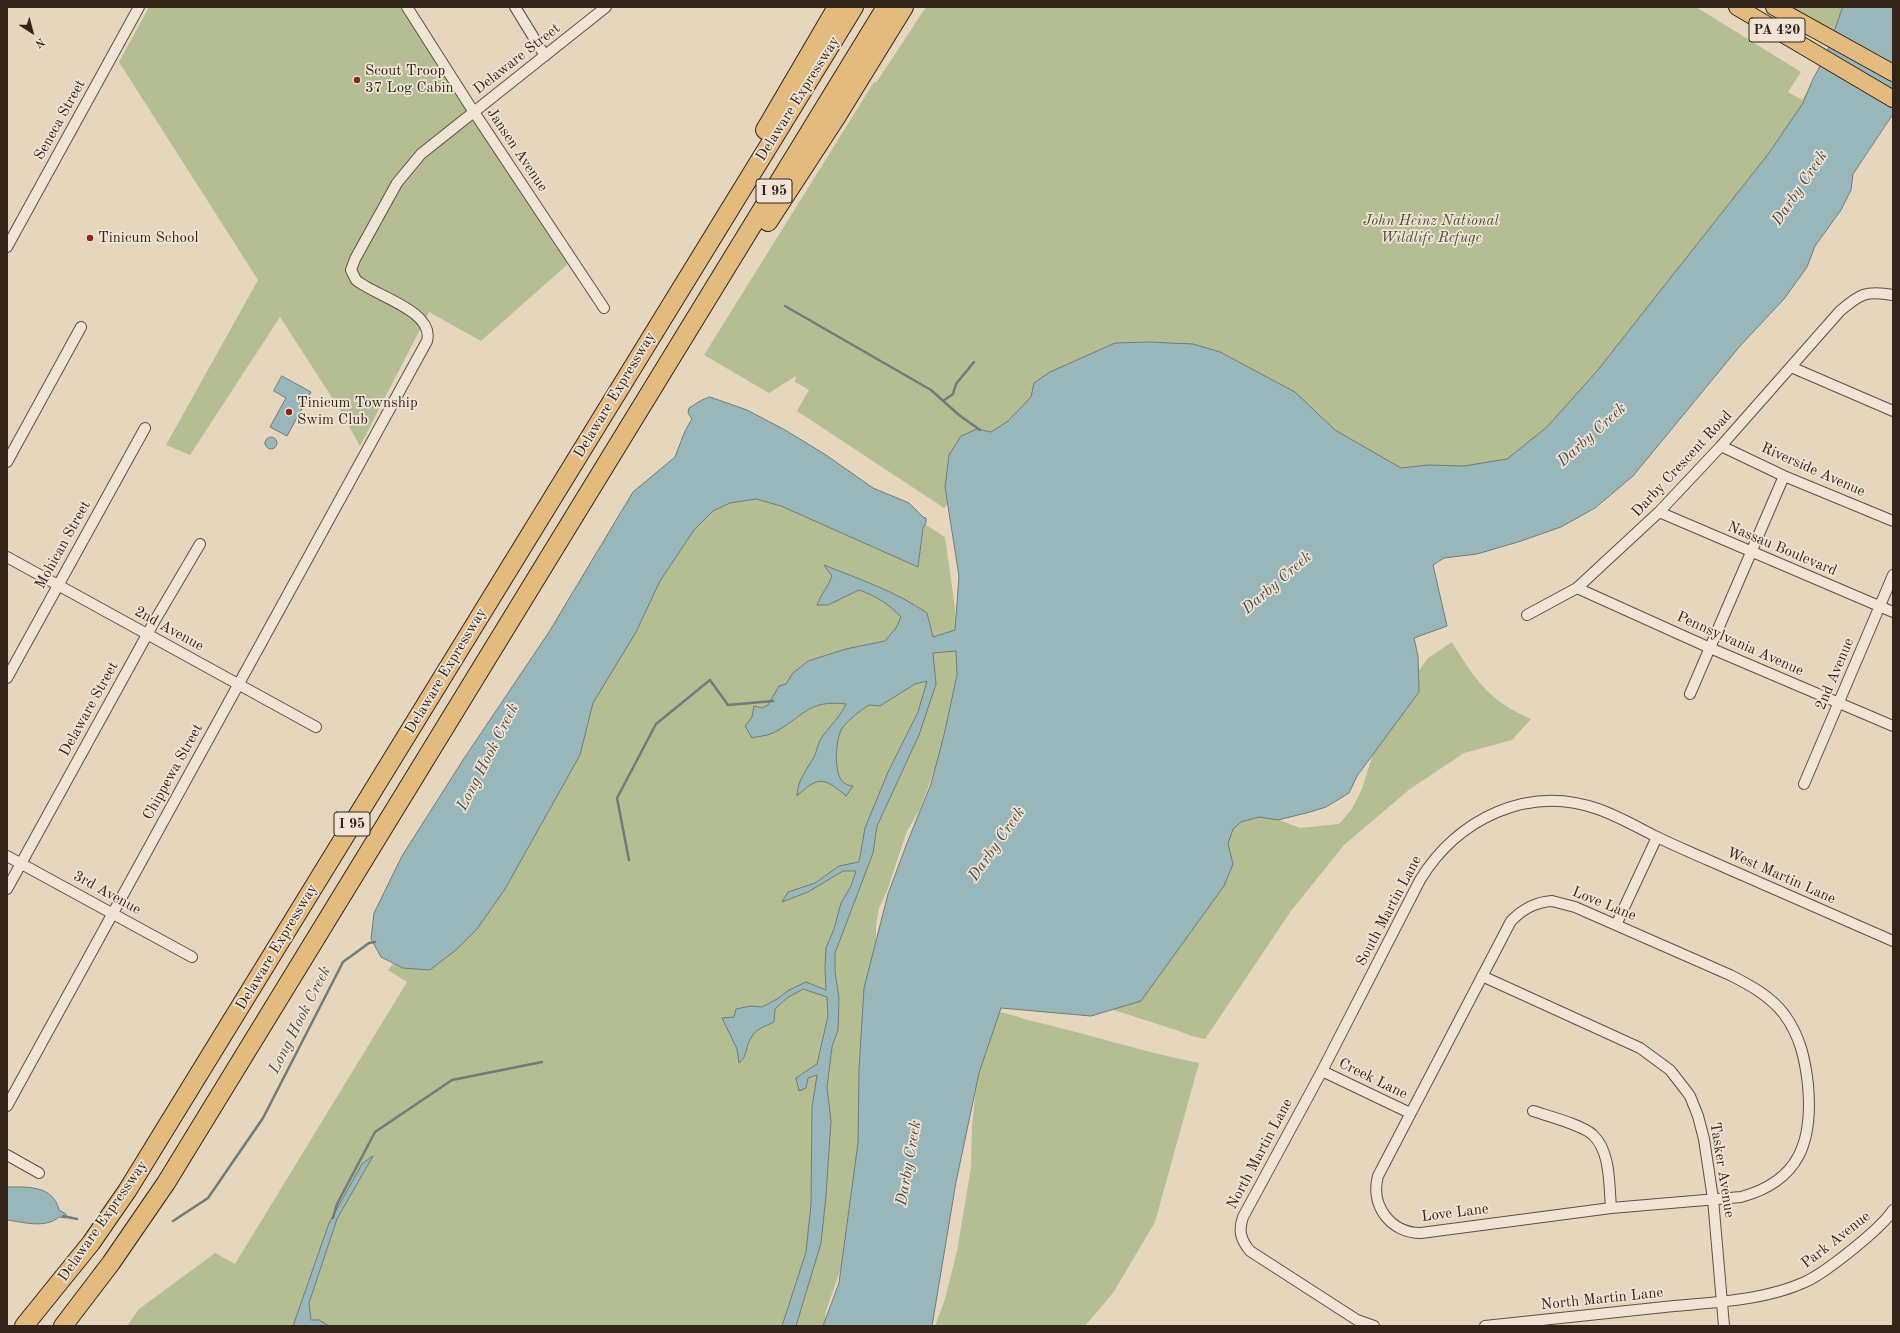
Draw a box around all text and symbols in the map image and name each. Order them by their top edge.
north arrow [12,12,52,52]
road number: PA 420 [1749,18,1805,42]
street label: Delaware Street [470,20,564,98]
street label: Delaware Expressway [752,33,844,165]
text: N [33,35,46,49]
place label: Scout Troop 37 Log Cabin [365,62,454,97]
marker: Scout Troop 37 Log Cabin [352,75,362,85]
street label: Seneca Street [31,77,89,163]
street label: Jansen Avenue [482,105,552,195]
water label: Darby Creek [1768,147,1832,229]
road number: I 95 [756,179,792,203]
park label: John Heinz National Wildlife Refuge [1363,212,1499,247]
place label: Tinicum School [98,229,198,247]
marker: Tinicum School [85,233,95,243]
street label: Delaware Expressway [570,329,660,461]
place label: Tinicum Township Swim Club [297,394,418,429]
water label: Darby Creek [1553,399,1631,471]
marker: Tinicum Township Swim Club [284,407,294,417]
street label: Darby Crescent Road [1628,407,1736,521]
street label: Riverside Avenue [1758,439,1868,501]
street label: Mohican Street [31,498,95,592]
street label: Nassau Boulevard [1725,518,1839,580]
water label: Darby Creek [1238,547,1316,619]
street label: 2nd Avenue [131,603,207,655]
street label: Delaware Expressway [401,605,491,737]
street label: Pennsylvania Avenue [1674,608,1806,680]
street label: 2nd Avenue [1812,635,1858,713]
street label: Delaware Street [56,659,122,759]
water label: Long Hook Creek [453,700,523,814]
street label: Chippewa Street [139,721,207,823]
water label: Darby Creek [964,803,1030,885]
road number: I 95 [334,812,370,836]
street label: West Martin Lane [1724,844,1838,908]
street label: South Martin Lane [1352,853,1426,969]
street label: 3rd Avenue [70,867,144,919]
street label: Delaware Expressway [232,881,322,1013]
street label: Love Lane [1569,883,1639,925]
water label: Long Hook Creek [265,963,335,1077]
street label: Creek Lane [1336,1055,1410,1103]
street label: North Martin Lane [1223,1096,1297,1212]
water label: Darby Creek [892,1119,926,1207]
street label: Tasker Avenue [1706,1121,1738,1219]
street label: Delaware Expressway [54,1157,152,1285]
street label: Love Lane [1420,1200,1490,1226]
street label: Park Avenue [1798,1207,1874,1273]
street label: North Martin Lane [1540,1284,1664,1314]

